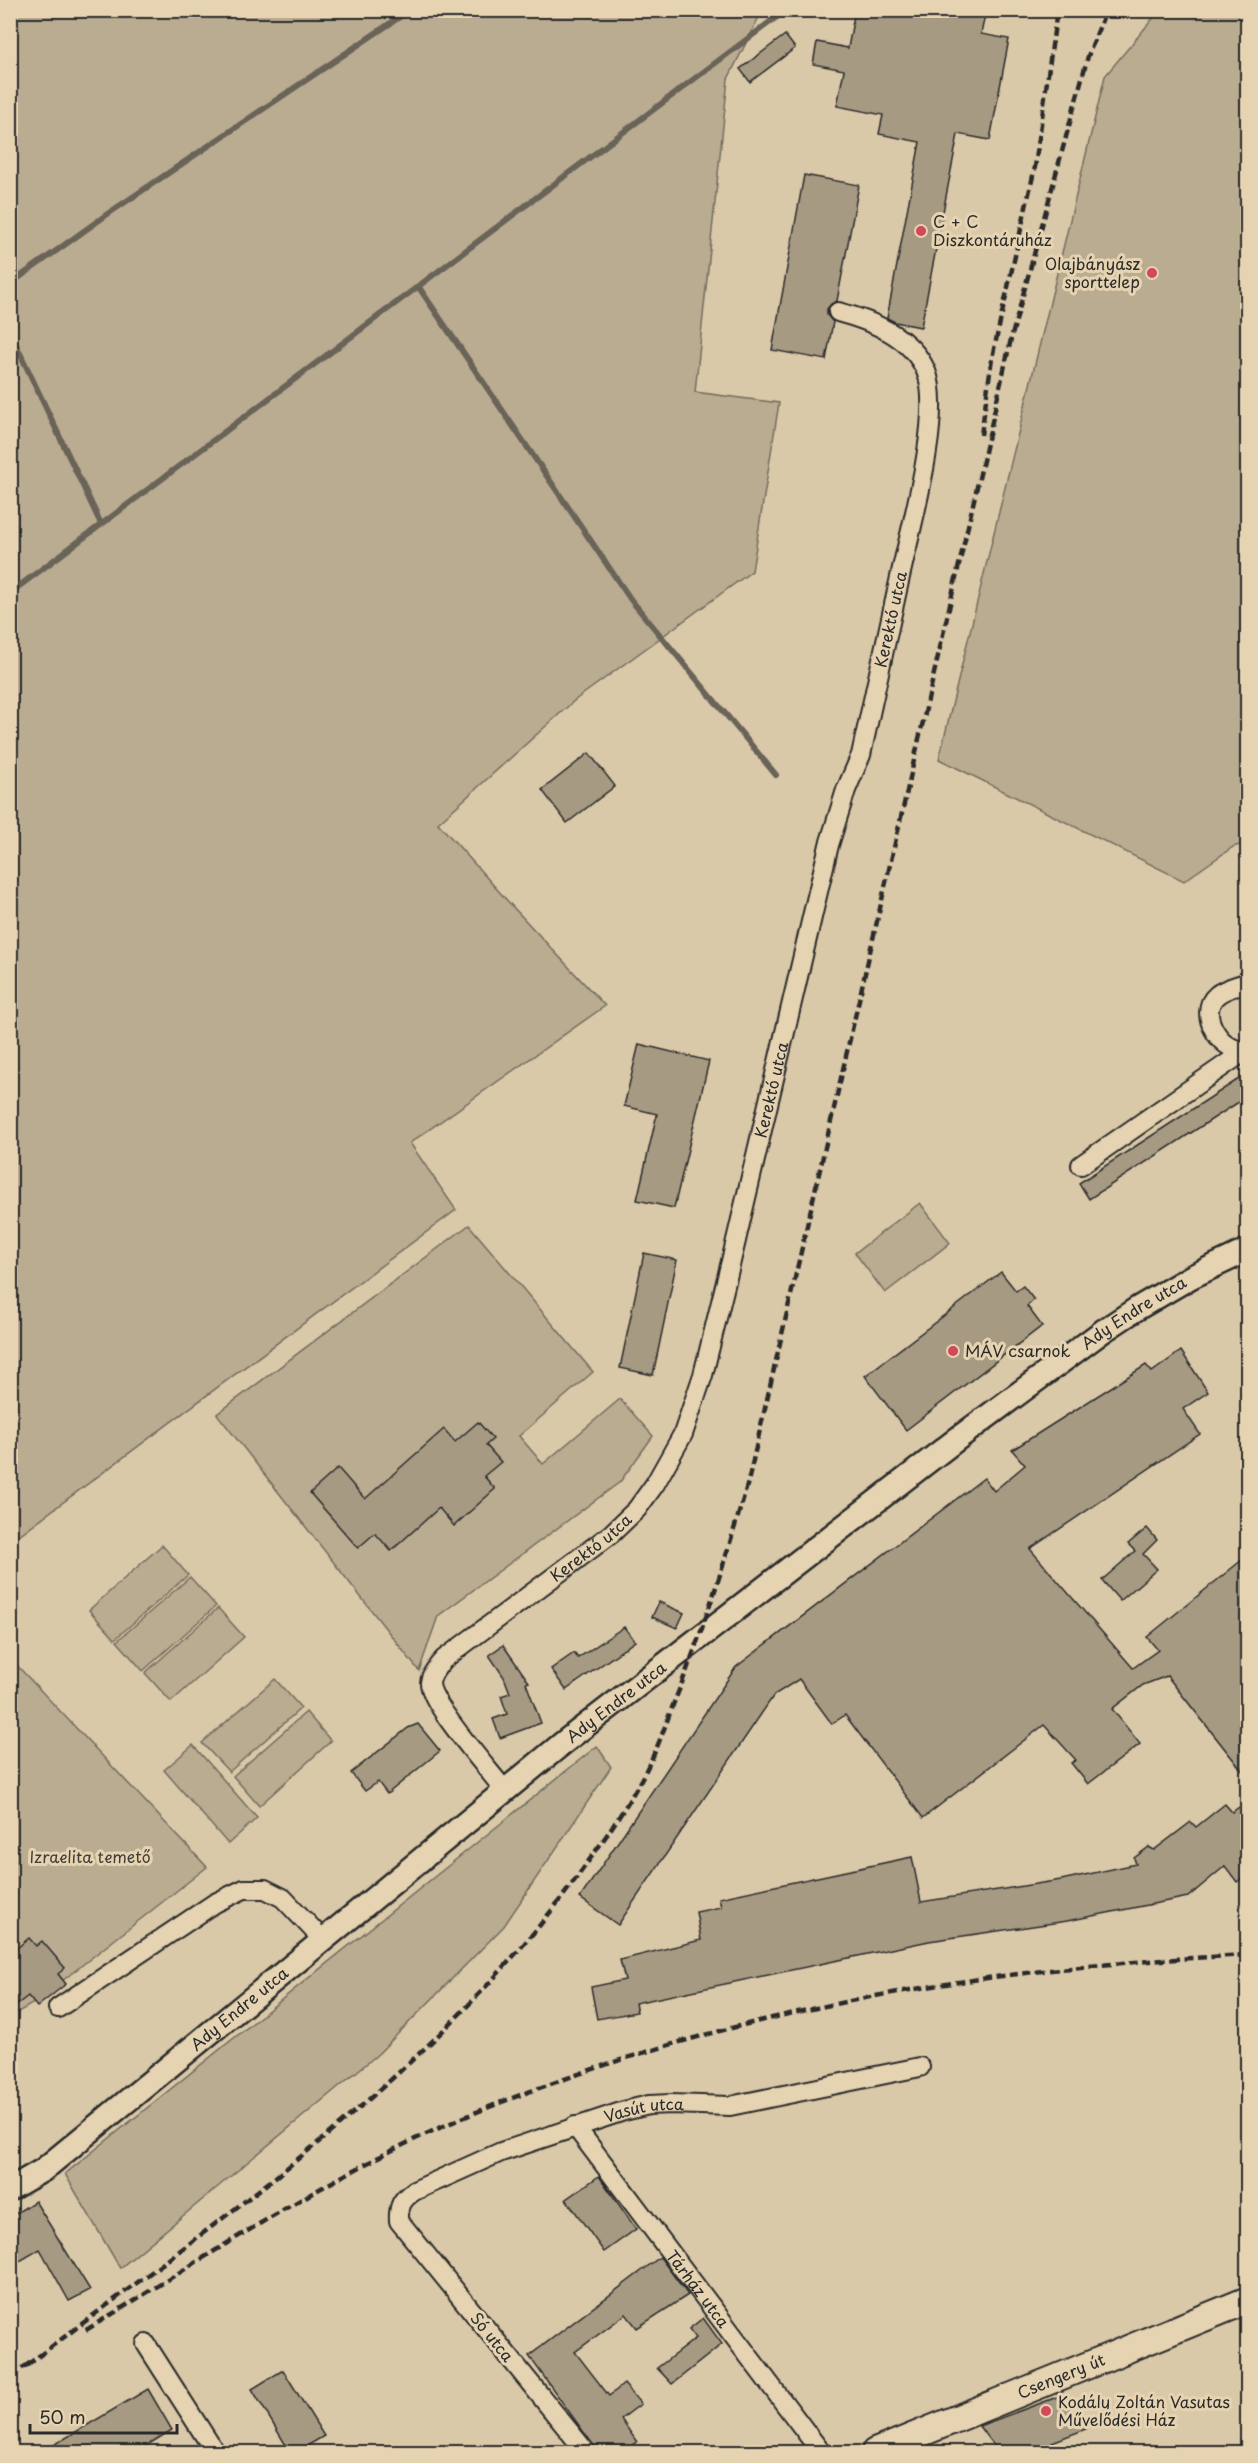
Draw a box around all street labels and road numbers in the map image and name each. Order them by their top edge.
street label: Kerektó utca [867,569,912,670]
street label: Kerektó utca [748,1039,793,1140]
street label: Ady Endre utca [1076,1269,1191,1354]
street label: Kerektó utca [544,1507,637,1587]
street label: Ady Endre utca [560,1654,671,1748]
street label: Ady Endre utca [184,1960,293,2056]
street label: Vasút utca [601,2091,684,2128]
street label: Tárház utca [661,2244,736,2332]
street label: Só utca [465,2306,520,2366]
street label: Csengery út [1013,2346,1109,2404]

